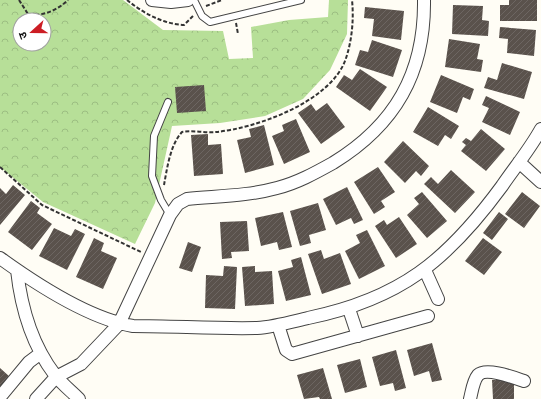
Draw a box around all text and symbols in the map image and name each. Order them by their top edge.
north arrow [12,12,52,52]
text: उ [15,30,30,41]

